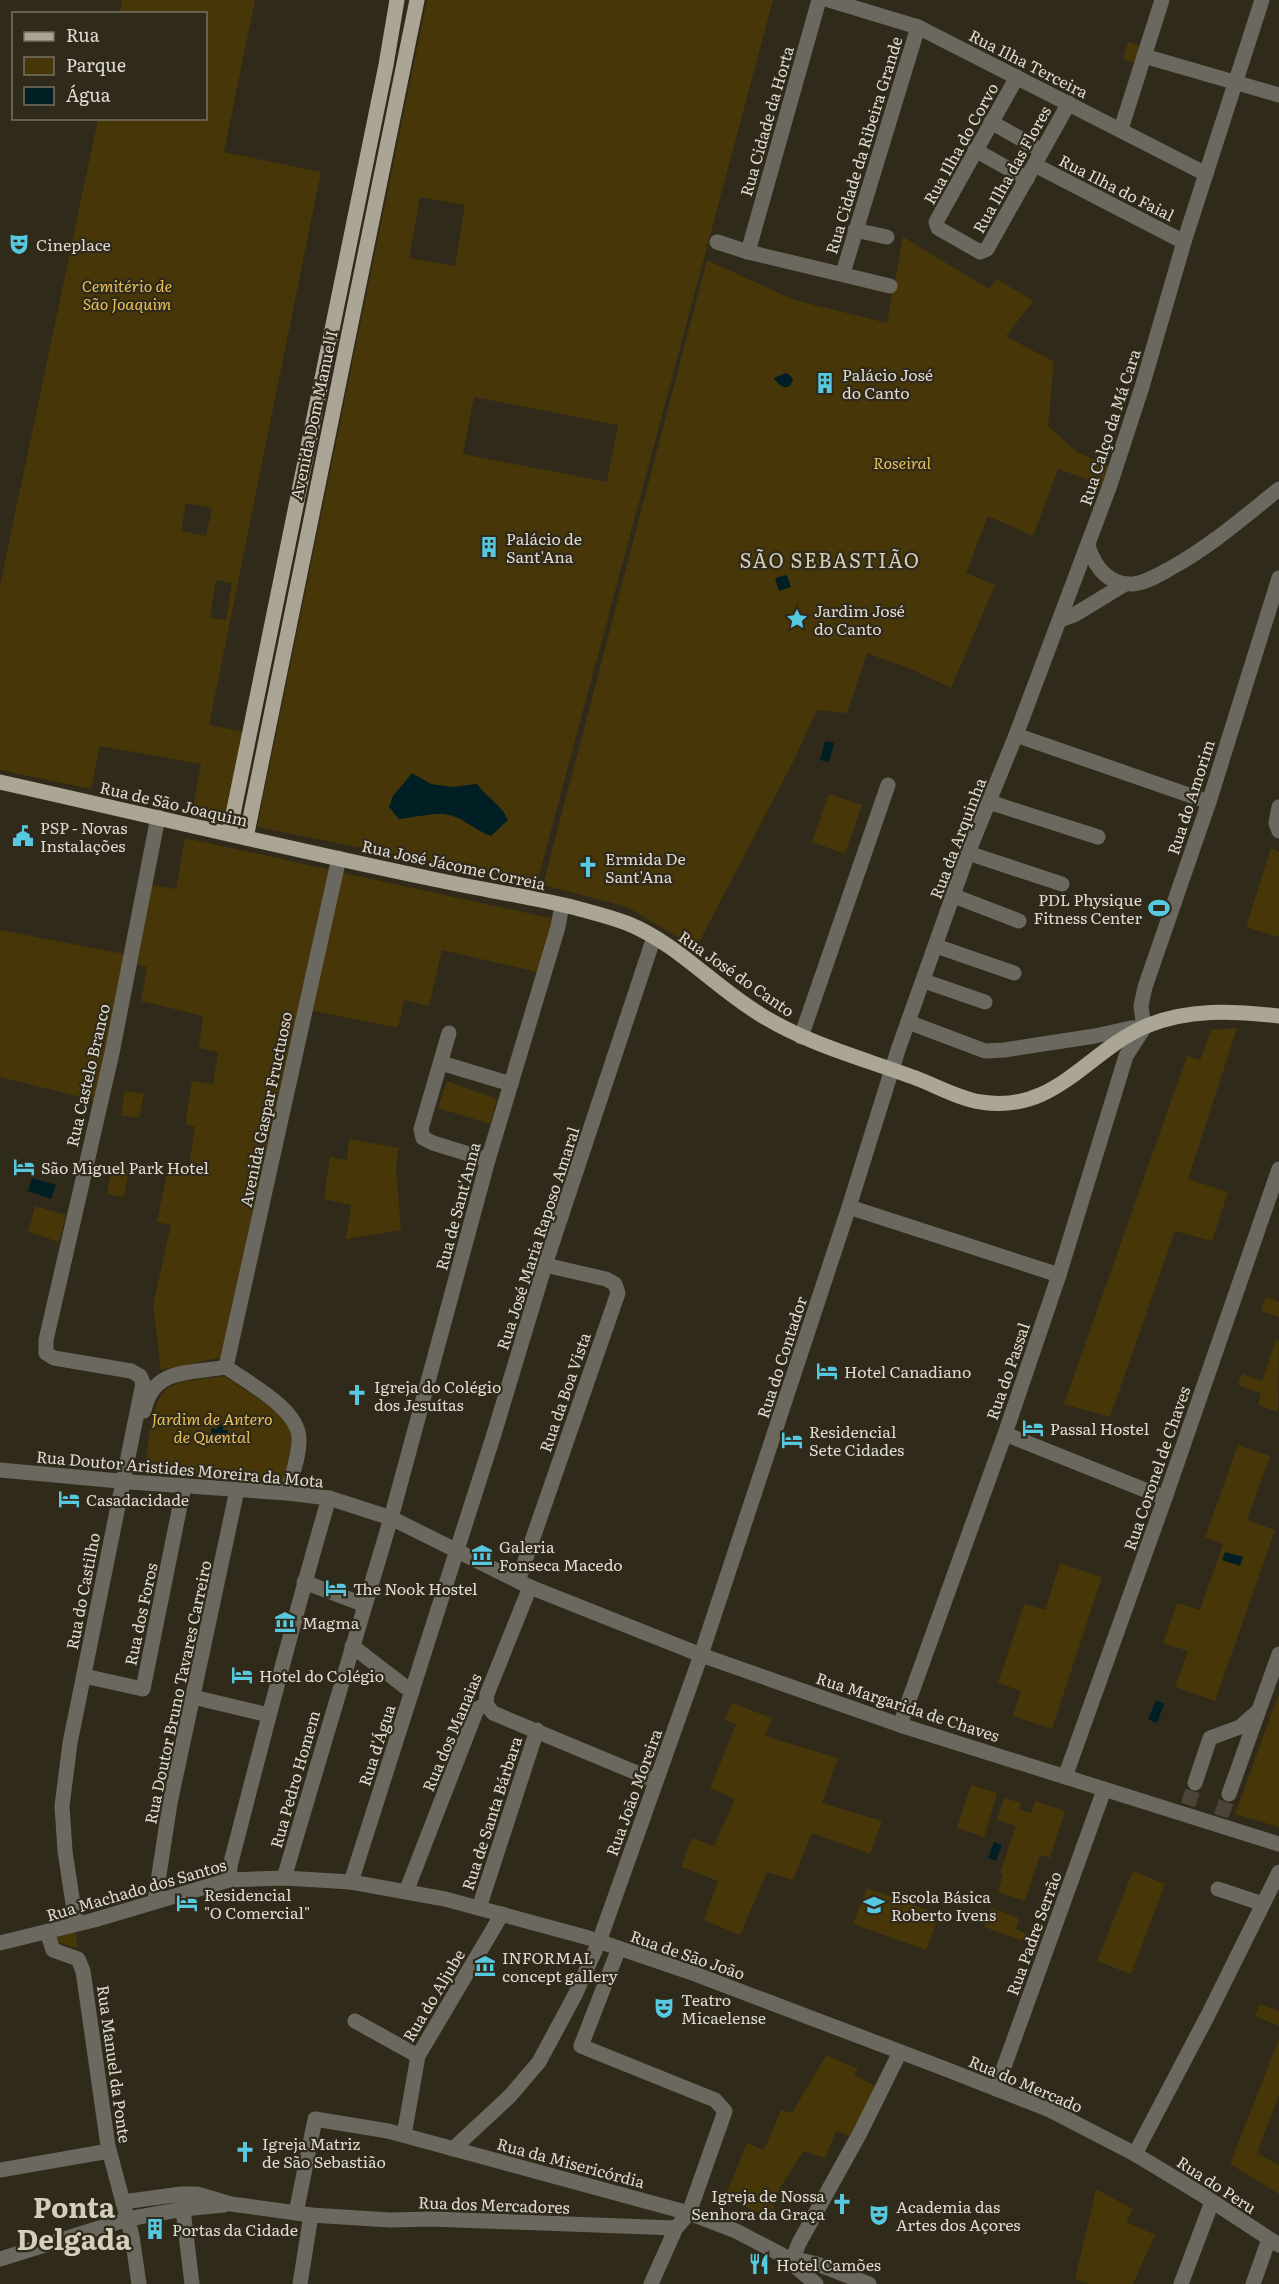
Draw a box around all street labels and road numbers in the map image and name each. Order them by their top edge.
street label: Rua Ilha Terceira [965,23,1093,104]
street label: Rua Cidade da Ribeira Grande [818,33,908,257]
street label: Rua Cidade da Horta [733,43,799,199]
street label: Rua Ilha do Corvo [917,78,1003,208]
street label: Rua Ilha das Flores [966,101,1056,237]
street label: Rua Ilha do Faial [1055,148,1179,226]
street label: Avenida Dom Manuel I [283,328,343,502]
street label: Rua Calço da Má Cara [1072,345,1146,508]
street label: Rua do Amorim [1160,736,1220,858]
street label: Rua de São Joaquim [98,774,251,832]
street label: Rua da Arquinha [923,774,991,902]
street label: Rua José Jácome Correia [360,833,549,895]
street label: Rua José do Canto [674,924,800,1022]
street label: Rua Castelo Branco [59,1001,115,1149]
street label: Avenida Gaspar Fructuoso [233,1009,297,1209]
street label: Rua José Maria Raposo Amaral [490,1123,584,1353]
street label: Rua de Sant'Anna [428,1139,486,1273]
street label: Rua do Contador [750,1293,812,1421]
street label: Rua do Passal [979,1319,1035,1423]
street label: Rua da Boa Vista [532,1329,596,1455]
street label: Rua Coronel de Chaves [1117,1383,1195,1553]
street label: Rua Doutor Aristides Moreira da Mota [35,1443,325,1493]
street label: Rua do Castilho [59,1530,105,1652]
street label: Rua Doutor Bruno Tavares Carreiro [137,1558,217,1826]
street label: Rua dos Foros [117,1561,163,1667]
street label: Rua Margarida de Chaves [813,1665,1003,1747]
street label: Rua dos Manaias [415,1669,487,1795]
street label: Rua d'Água [352,1701,401,1789]
street label: Rua Pedro Homem [263,1707,325,1851]
street label: Rua João Moreira [599,1725,667,1859]
street label: Rua de Santa Bárbara [455,1733,527,1893]
street label: Rua Machado dos Santos [43,1852,229,1926]
street label: Rua Padre Serrão [999,1868,1067,1998]
street label: Rua de São João [627,1923,749,1985]
street label: Rua do Aljube [396,1944,470,2046]
street label: Rua Manuel da Ponte [92,1983,138,2145]
street label: Rua do Mercado [965,2048,1087,2118]
street label: Rua da Misericórdia [494,2131,648,2193]
street label: Rua do Peru [1172,2149,1262,2219]
street label: Rua dos Mercadores [418,2189,570,2219]

